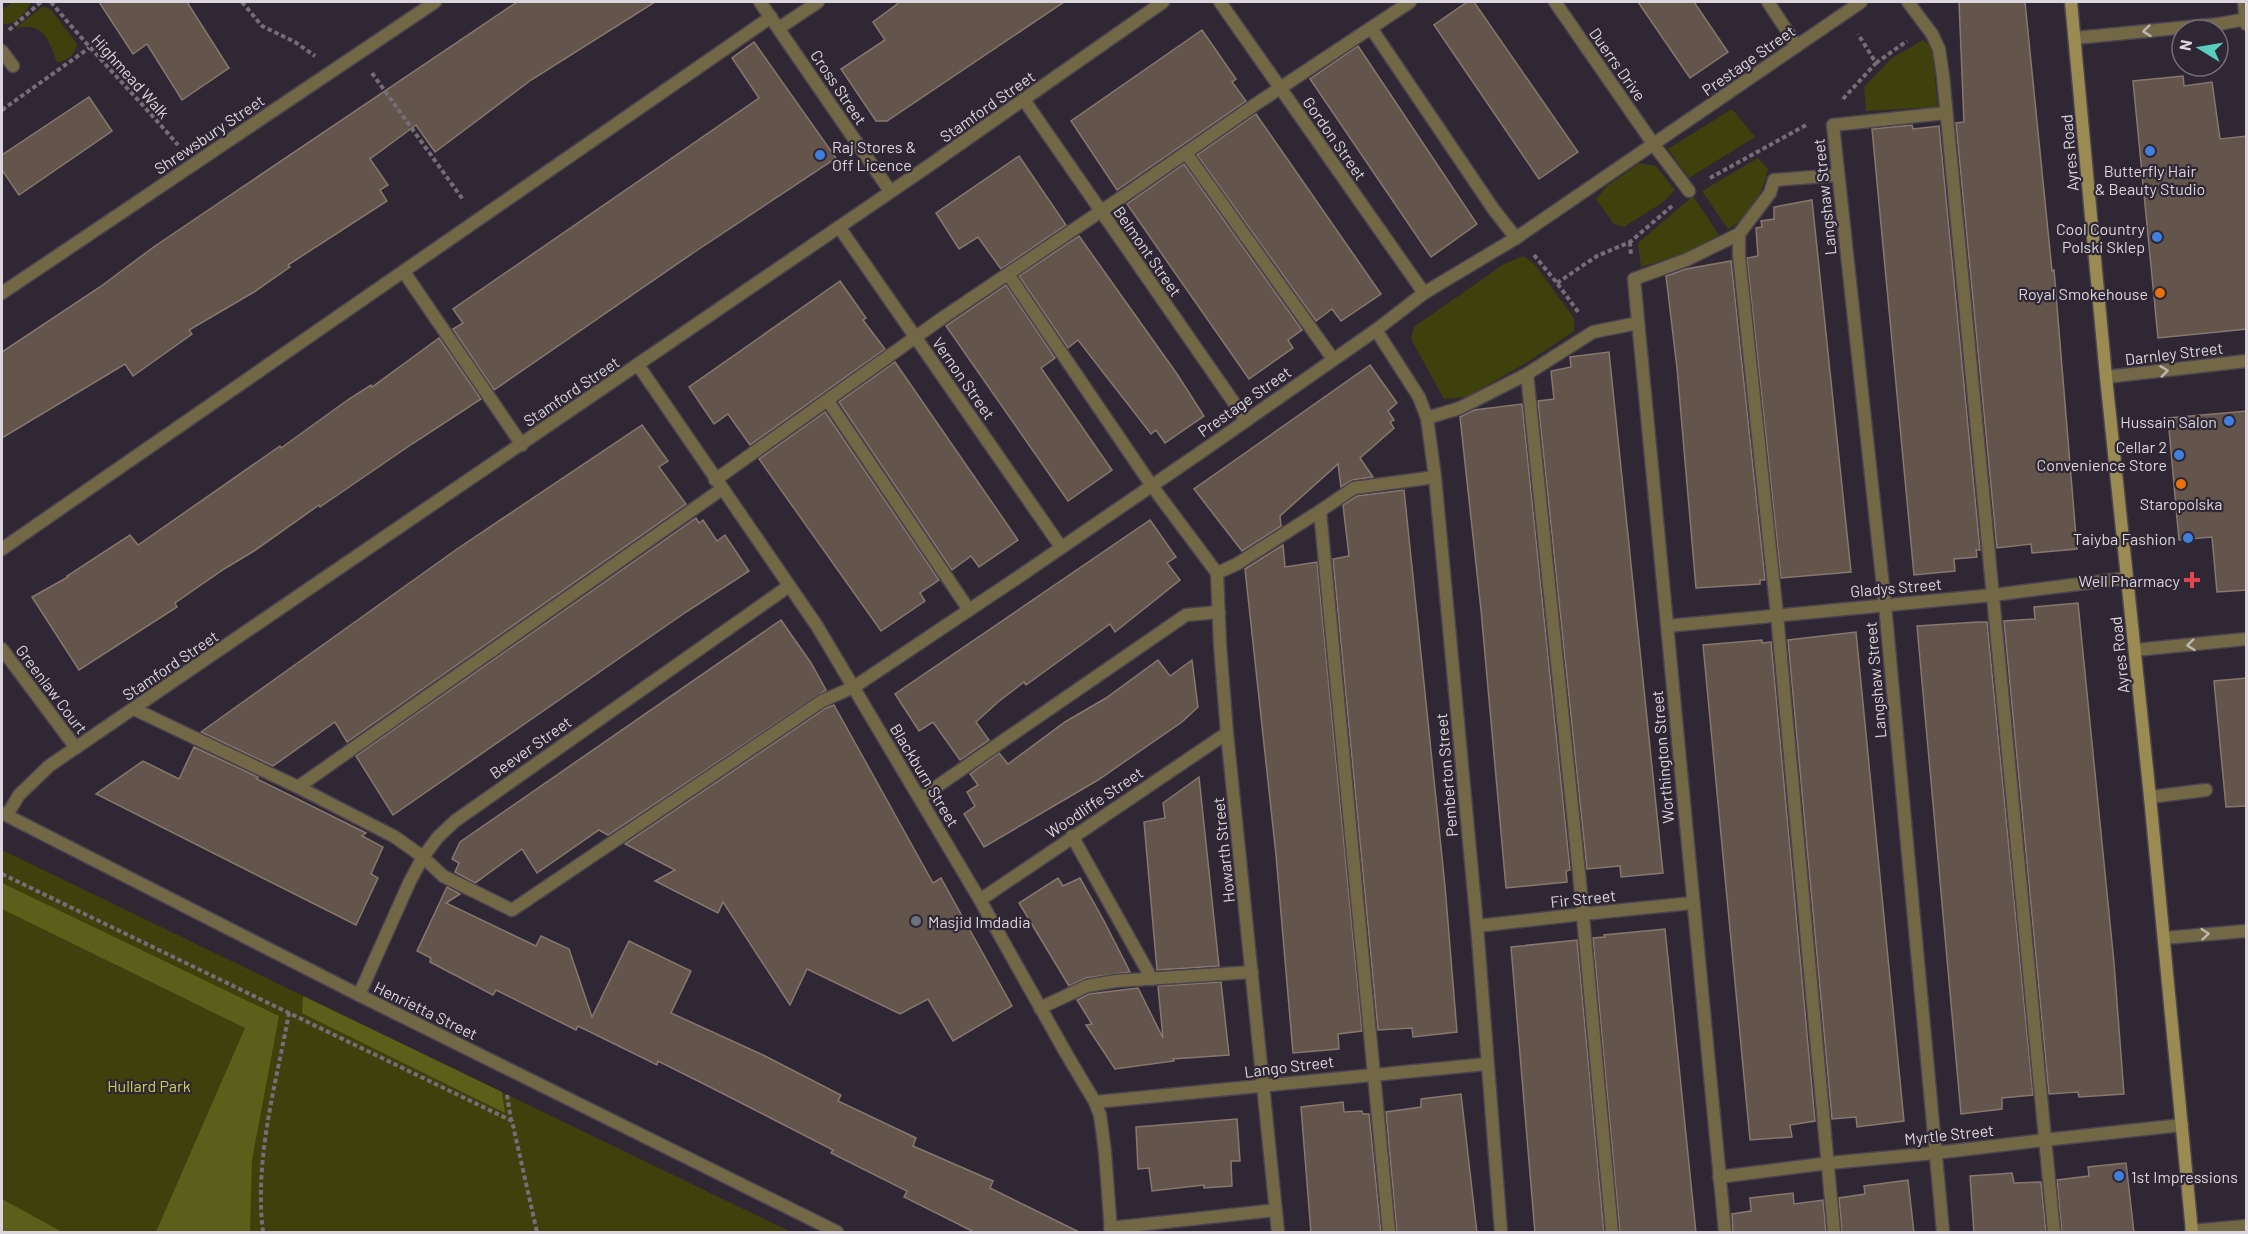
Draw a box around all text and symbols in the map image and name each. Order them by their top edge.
north arrow [2170,18,2230,78]
street label: Prestage Street [1698,21,1798,99]
street label: Duerrs Drive [1586,24,1650,104]
one-way arrow [2142,24,2151,37]
street label: Highmead Walk [88,30,174,122]
text: N [2174,38,2195,52]
street label: Cross Street [807,46,871,128]
street label: Stamford Street [936,66,1038,146]
street label: Shrewsbury Street [150,90,268,178]
street label: Gordon Street [1299,93,1371,183]
street label: Ayres Road [2056,114,2082,192]
place label: Raj Stores & Off Licence [832,137,916,174]
street label: Langshaw Street [1808,138,1840,256]
marker: Butterfly Hair & Beauty Studio [2143,144,2157,158]
marker: Raj Stores & Off Licence [813,148,827,162]
place label: Butterfly Hair & Beauty Studio [2095,161,2205,198]
street label: Belmont Street [1110,202,1186,300]
place label: Cool Country Polski Sklep [2056,219,2146,256]
marker: Cool Country Polski Sklep [2150,230,2164,244]
place label: Royal Smokehouse [2018,284,2148,303]
marker: Royal Smokehouse [2153,286,2167,300]
street label: Vernon Street [929,333,999,423]
street label: Darnley Street [2124,338,2224,368]
street label: Stamford Street [519,352,623,430]
street label: Prestage Street [1194,362,1294,440]
one-way arrow [2160,365,2169,378]
place label: Hussain Salon [2120,412,2217,431]
marker: Hussain Salon [2222,414,2236,428]
place label: Cellar 2 Convenience Store [2037,437,2167,474]
marker: Cellar 2 Convenience Store [2172,448,2186,462]
marker: Staropolska [2174,477,2188,491]
place label: Staropolska [2140,494,2222,513]
place label: Taiyba Fashion [2073,529,2176,548]
marker: Taiyba Fashion [2181,531,2195,545]
place label: Well Pharmacy [2079,571,2181,590]
marker: Well Pharmacy [2185,573,2199,587]
street label: Gladys Street [1849,574,1943,600]
street label: Ayres Road [2106,616,2132,694]
street label: Langshaw Street [1860,621,1890,739]
street label: Stamford Street [118,626,222,704]
one-way arrow [2186,638,2195,651]
street label: Greenlaw Court [12,641,92,737]
street label: Worthington Street [1647,690,1677,824]
street label: Beever Street [485,712,575,782]
street label: Pemberton Street [1431,712,1461,838]
street label: Blackburn Street [887,720,963,830]
street label: Woodliffe Street [1042,762,1146,842]
street label: Howarth Street [1208,796,1238,904]
street label: Fir Street [1549,885,1617,911]
place label: Masjid Imdadia [928,912,1030,931]
marker: Masjid Imdadia [909,914,923,928]
one-way arrow [2201,928,2210,941]
street label: Henrietta Street [371,977,481,1043]
street label: Lango Street [1243,1051,1335,1081]
park label: Hullard Park [107,1076,191,1095]
street label: Myrtle Street [1903,1120,1995,1148]
place label: 1st Impressions [2131,1167,2238,1186]
marker: 1st Impressions [2112,1169,2126,1183]

